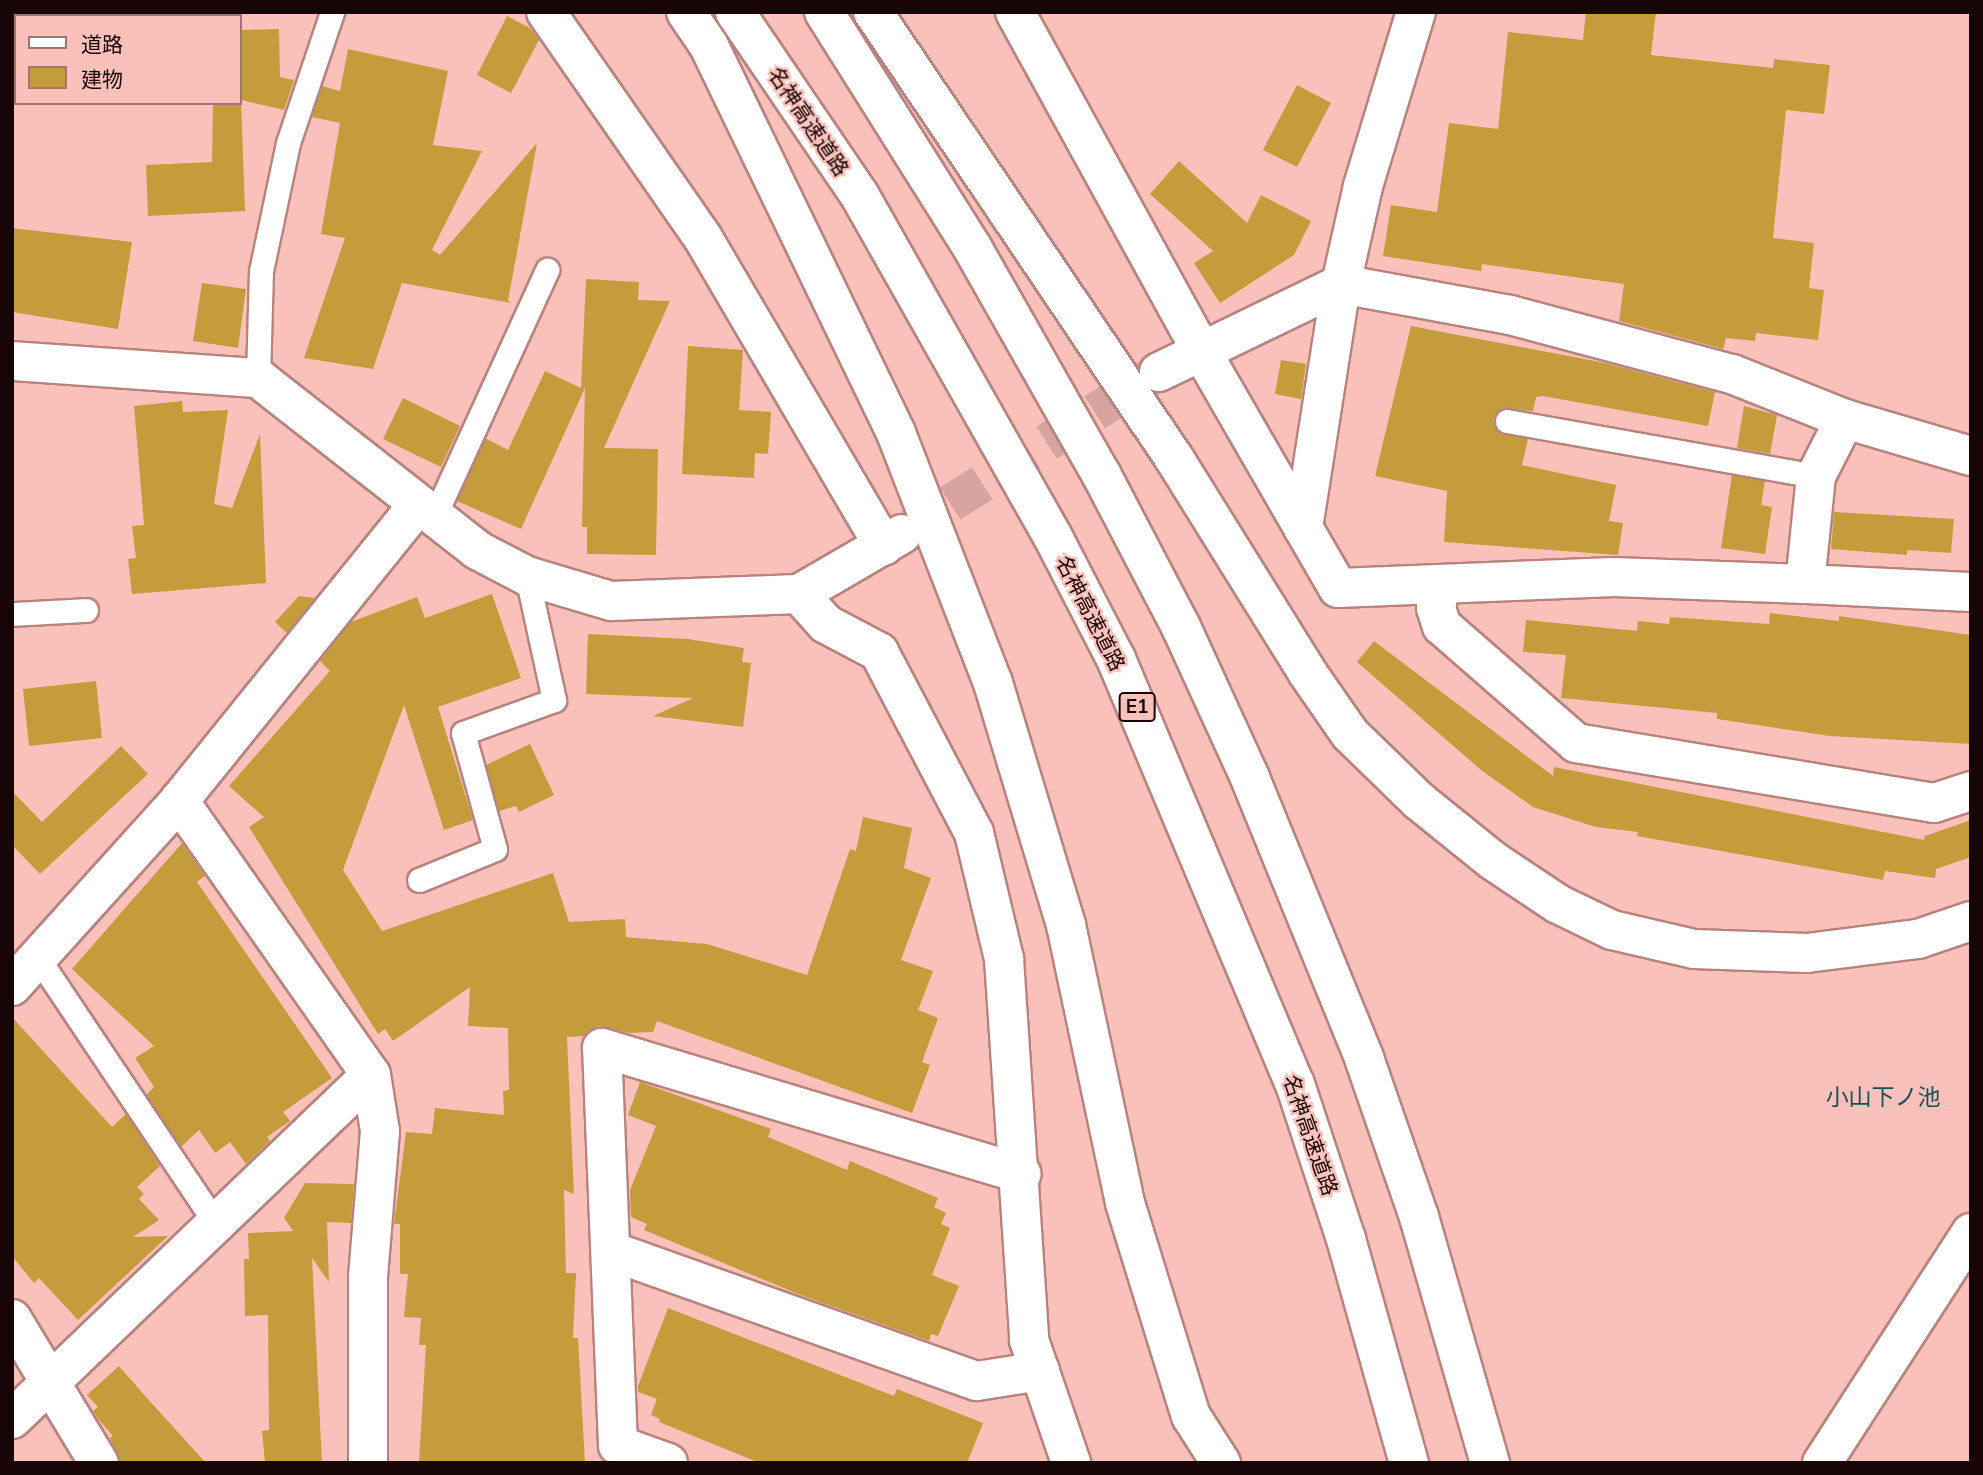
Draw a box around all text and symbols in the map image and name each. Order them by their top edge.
legend [14,14,242,105]
text: 道路 [81,31,123,57]
street label: 名神高速道路 [763,62,855,180]
text: 建物 [81,66,123,92]
street label: 名神高速道路 [1051,551,1131,675]
road number: E1 [1118,692,1156,722]
street label: 名神高速道路 [1279,1071,1343,1199]
district label: 小山下ノ池 [1826,1083,1940,1111]

